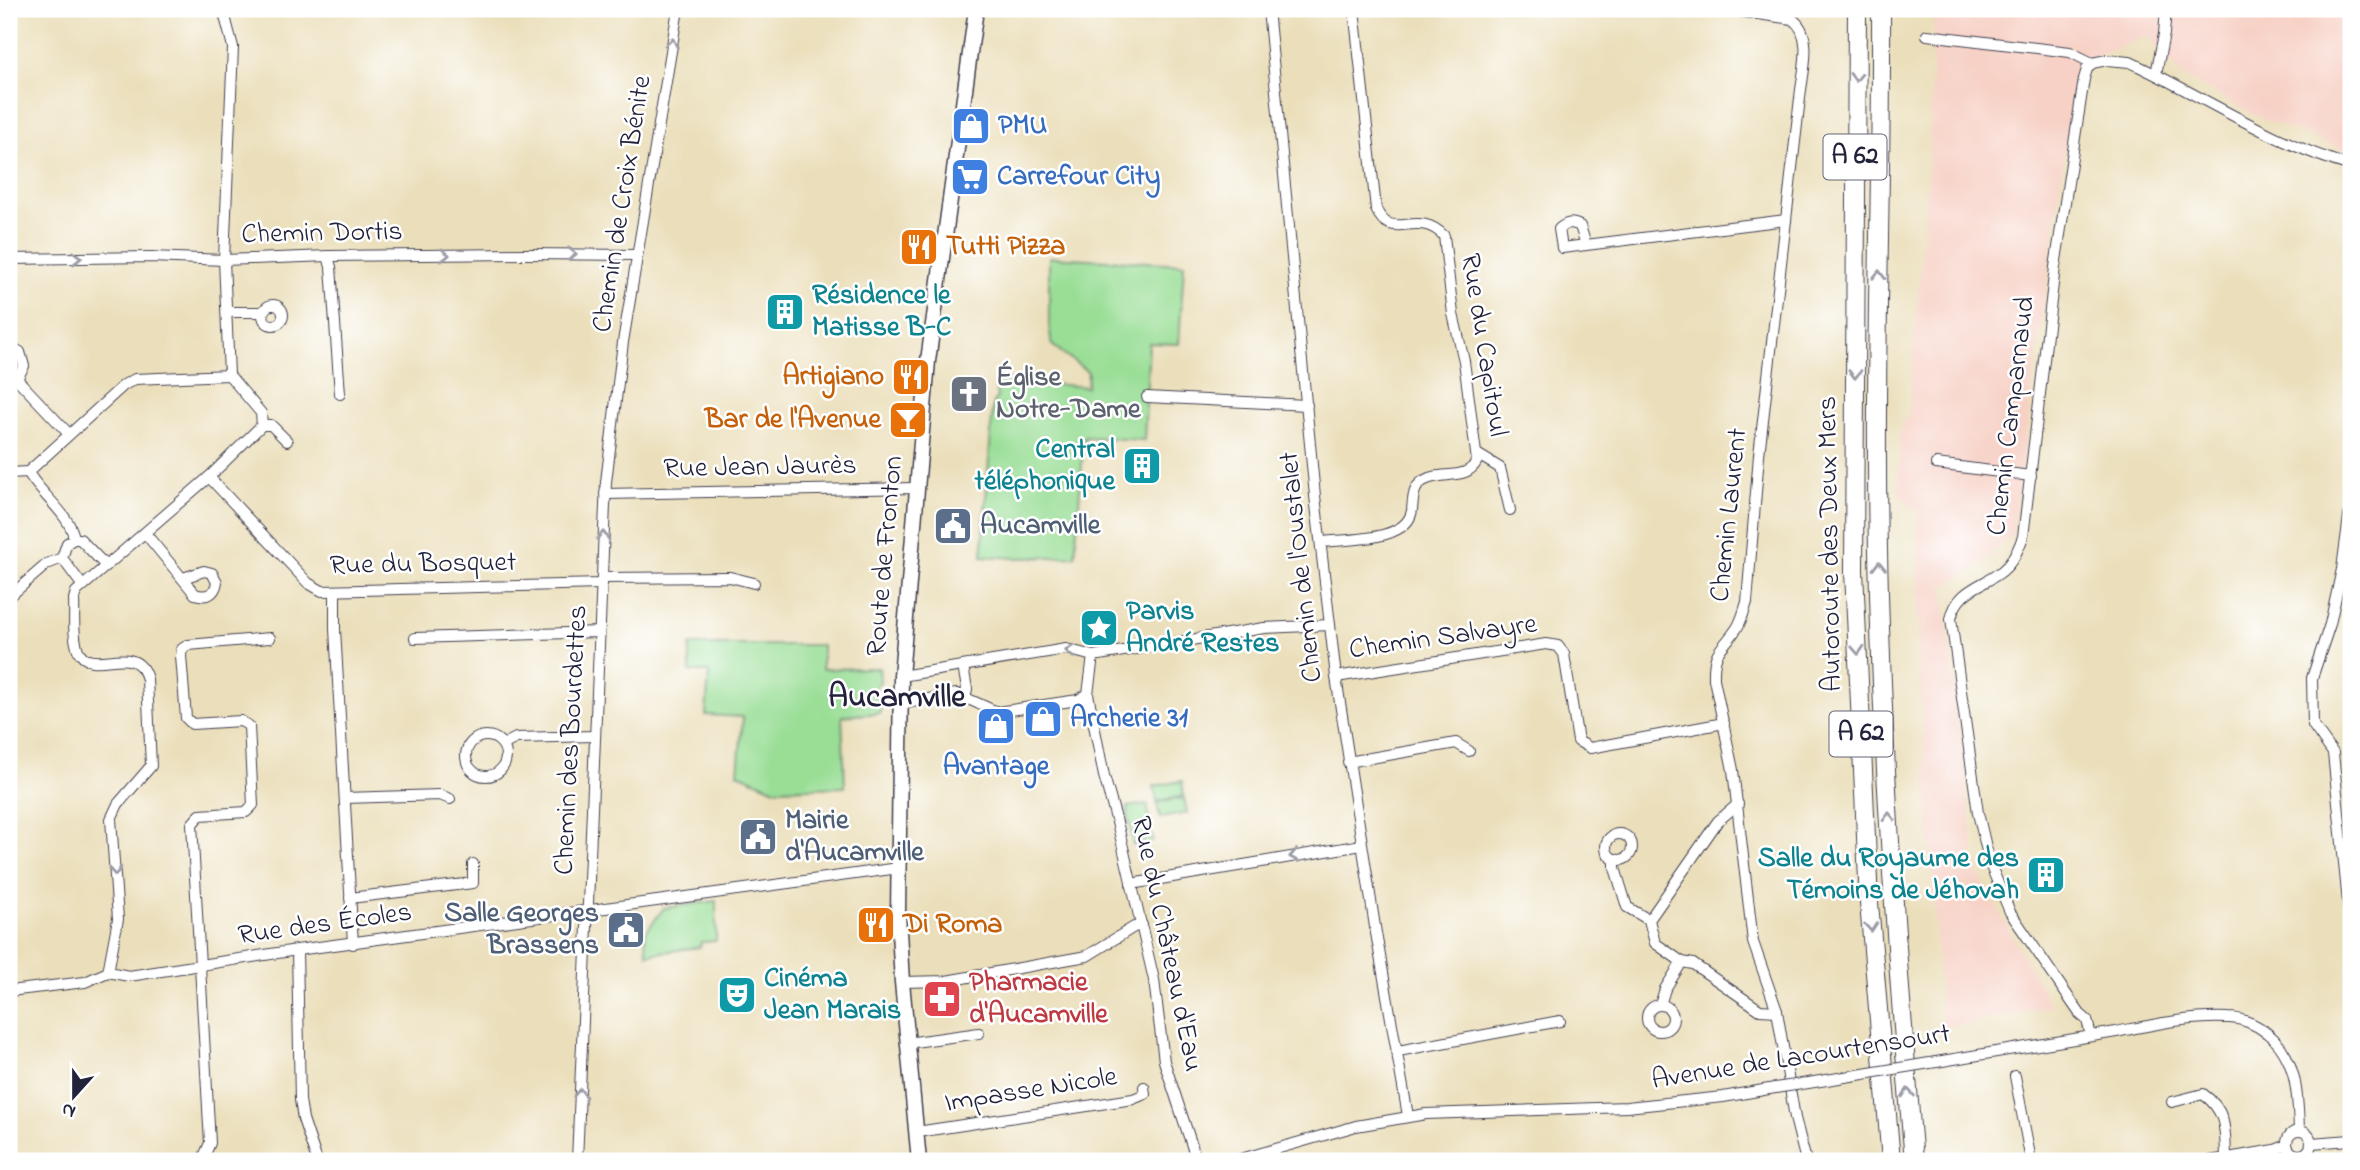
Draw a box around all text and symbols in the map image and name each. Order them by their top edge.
one-way arrow [664,37,679,49]
street label: Chemin de Croix Bénite [582,72,664,335]
one-way arrow [1849,72,1864,83]
shop icon: PMU [950,105,992,147]
place label: PMU [998,106,1048,147]
road number: A 62 [1824,134,1886,180]
supermarket icon: Carrefour City [949,156,991,198]
place label: Carrefour City [997,157,1160,198]
street label: Chemin Dortis [241,212,403,256]
restaurant icon: Tutti Pizza [898,226,940,268]
place label: Tutti Pizza [946,227,1065,268]
one-way arrow [568,246,578,262]
one-way arrow [440,247,451,262]
street label: Rue du Capitoul [1448,250,1518,440]
one-way arrow [72,251,83,266]
one-way arrow [1871,269,1887,280]
place label: Résidence le Matisse B-C [812,276,952,349]
building icon: Résidence le Matisse B-C [764,291,806,333]
street label: Chemin Camparnaud [1977,294,2047,538]
restaurant icon: Artigiano [890,356,932,398]
place label: Artigiano [782,357,884,399]
place label: Église Notre-Dame [996,358,1142,431]
one-way arrow [1847,369,1863,380]
church icon: Église Notre-Dame [948,373,990,415]
street label: Autoroute des Deux Mers [1808,396,1854,692]
bar icon: Bar de l'Avenue [887,399,929,441]
place label: Bar de l'Avenue [703,400,882,441]
street label: Chemin Laurent [1700,426,1760,604]
place label: Central téléphonique [974,430,1116,503]
building icon: Central téléphonique [1121,445,1163,487]
street label: Rue Jean Jaurès [663,446,857,490]
street label: Chemin de l'Oustalet [1270,450,1334,684]
street label: Route de Fronton [857,454,915,658]
public building icon: Aucamville [932,505,974,547]
place label: Aucamville [980,506,1102,547]
one-way arrow [596,530,611,541]
street label: Rue du Bosquet [329,543,517,587]
one-way arrow [1871,560,1886,571]
place label: Parvis André Restes [1126,592,1280,665]
street label: Chemin des Bourdettes [544,604,600,876]
street label: Chemin Salvayre [1346,604,1540,671]
place icon: Parvis André Restes [1078,607,1120,649]
one-way arrow [1064,644,1075,659]
one-way arrow [1850,645,1865,656]
district label: Aucamville [828,675,967,722]
shop icon: Archerie 31 [1022,698,1064,740]
place label: Archerie 31 [1070,699,1188,740]
shop icon: Avantage [975,705,1017,747]
road number: A 62 [1829,712,1892,756]
place label: Avantage [943,747,1051,789]
place label: Mairie d'Aucamville [785,801,925,874]
one-way arrow [1882,812,1897,823]
street label: Rue du Château d'Eau [1119,813,1213,1075]
public building icon: Mairie d'Aucamville [737,816,779,858]
place label: Salle du Royaume des Témoins de Jéhovah [1758,839,2019,912]
one-way arrow [1288,848,1300,863]
building icon: Salle du Royaume des Témoins de Jéhovah [2025,854,2067,896]
one-way arrow [107,866,122,877]
street label: Rue des Écoles [235,893,415,957]
place label: Salle Georges Brassens [444,894,599,967]
restaurant icon: Di Roma [855,904,897,946]
place label: Di Roma [901,905,1003,946]
public building icon: Salle Georges Brassens [605,909,647,951]
one-way arrow [1863,921,1878,932]
place label: Cinéma Jean Marais [764,959,901,1032]
place label: Pharmacie d'Aucamville [969,963,1109,1036]
theatre icon: Cinéma Jean Marais [716,974,758,1016]
pharmacy icon: Pharmacie d'Aucamville [921,978,963,1020]
street label: Avenue de Lacourtensourt [1649,1014,1953,1102]
street label: Impasse Nicole [942,1057,1121,1125]
north arrow [38,1062,108,1132]
one-way arrow [572,1087,587,1098]
one-way arrow [1901,1087,1916,1098]
text: N [58,1095,80,1124]

